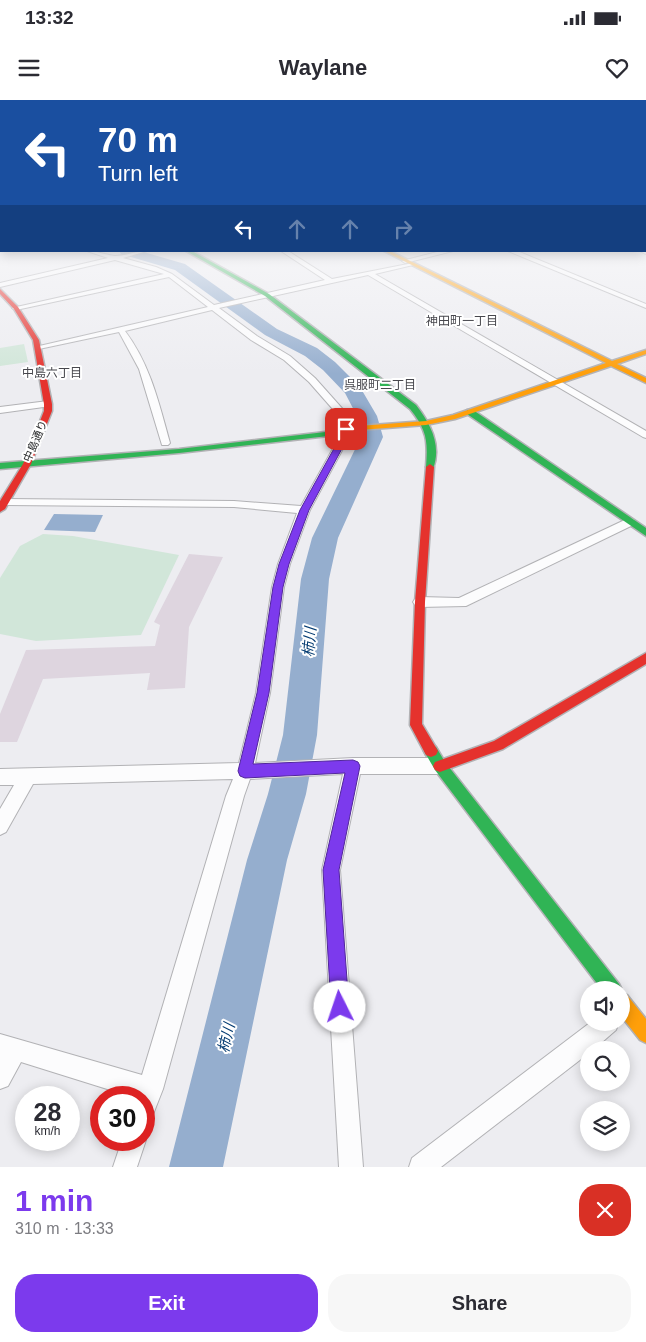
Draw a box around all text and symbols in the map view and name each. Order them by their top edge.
text: 13:32 [25,7,74,28]
icon: menu [15,54,43,82]
icon: heart [603,54,631,82]
text: Waylane [279,55,367,80]
icon: left [15,120,80,185]
text: 70 m [98,120,178,159]
text: Turn left [98,161,178,186]
icon: left [230,215,258,243]
icon: ahead [283,215,311,243]
icon: ahead [336,215,364,243]
icon: right [389,215,417,243]
district label: 神田町一丁目 [426,314,498,328]
district label: 中島六丁目 [22,366,82,380]
district label: 呉服町二丁目 [344,378,416,392]
pin [325,408,367,450]
icon: arrive [332,415,360,443]
street label: 中島通り [21,418,49,464]
water label: 柿川 [299,624,319,658]
position arrow [313,980,365,1032]
map controls [580,981,630,1151]
button: sound [580,981,630,1031]
water label: 柿川 [214,1020,238,1055]
button: search [580,1041,630,1091]
speed limit sign: 30 [90,1086,155,1151]
text: 28 [34,1098,61,1126]
button: layers [580,1101,630,1151]
text: km/h [34,1124,61,1138]
text: 1 min [15,1184,93,1217]
button: close [579,1184,631,1236]
text: 310 m · 13:33 [15,1220,114,1237]
button: Exit [15,1274,318,1332]
button: Share [328,1274,631,1332]

